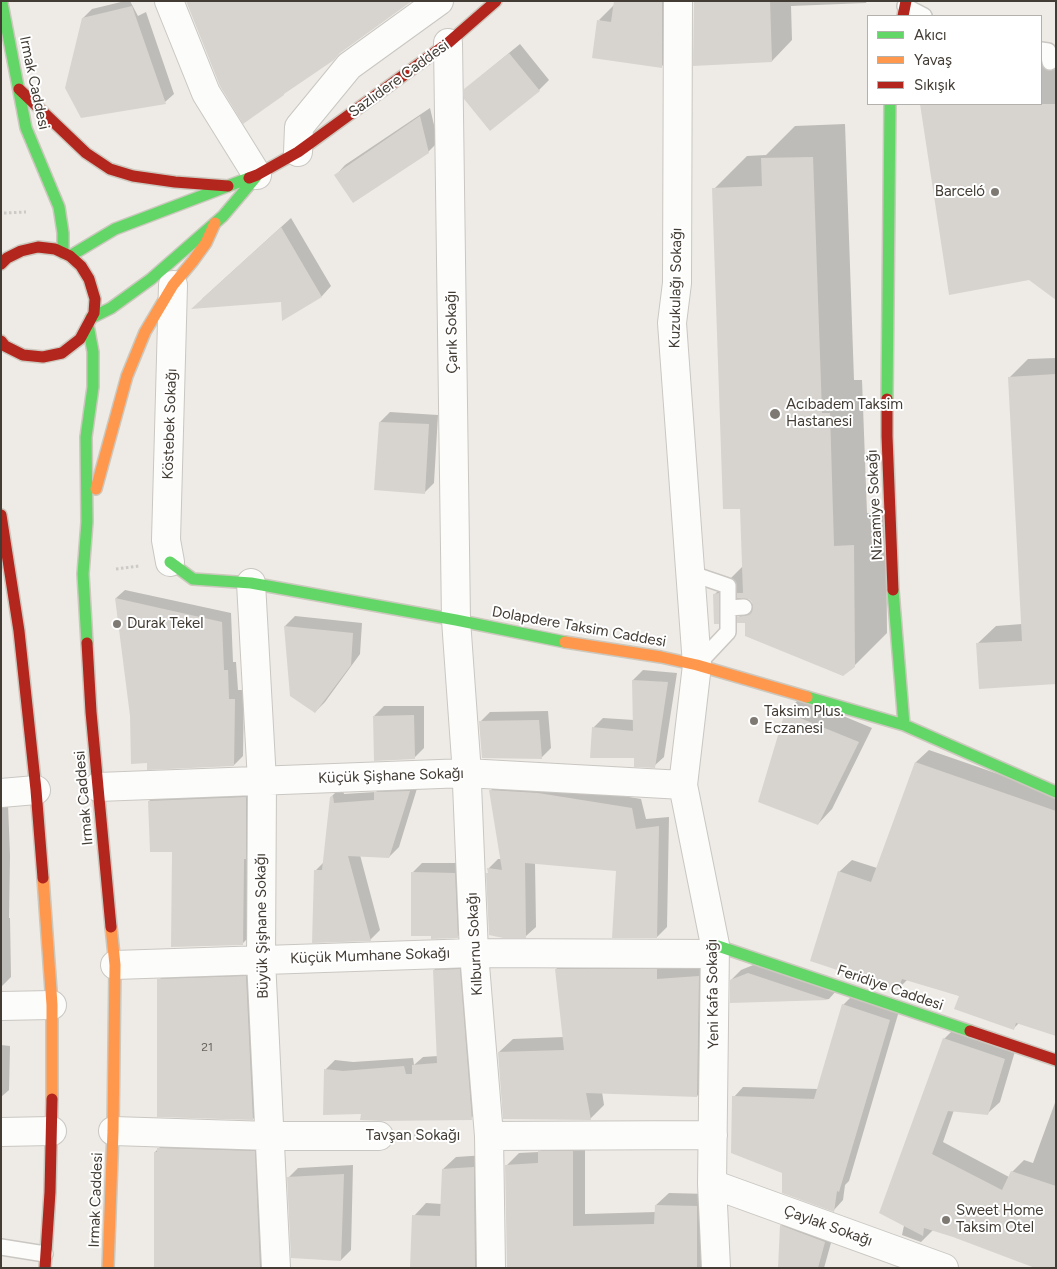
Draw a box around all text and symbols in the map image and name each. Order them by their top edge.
legend [867,15,1042,105]
text: Akıcı [914,26,947,44]
street label: Irmak Caddesi [15,35,53,131]
street label: Sazlıdere Caddesi [345,37,453,121]
text: Yavaş [914,51,952,69]
text: Sıkışık [914,76,955,94]
place label: Barceló [935,183,985,201]
marker: Barceló [989,186,1001,198]
street label: Kuzukulağı Sokağı [666,227,686,349]
street label: Çarık Sokağı [442,290,462,374]
street label: Köstebek Sokağı [159,368,181,480]
place label: Acıbadem Taksim Hastanesi [786,396,903,431]
marker: Acıbadem Taksim Hastanesi [768,407,782,421]
street label: Nizamiye Sokağı [863,449,887,561]
street label: Dolapdere Taksim Caddesi [490,603,668,651]
place label: Durak Tekel [127,615,204,633]
marker: Durak Tekel [111,618,123,630]
place label: Taksim Plus. Eczanesi [764,703,844,738]
marker: Taksim Plus. Eczanesi [748,715,760,727]
street label: Irmak Caddesi [71,750,97,846]
street label: Küçük Şişhane Sokağı [318,764,464,788]
street label: Büyük Şişhane Sokağı [252,853,272,999]
street label: Kılburnu Sokağı [463,892,487,996]
street label: Yeni Kafa Sokağı [703,939,723,1049]
street label: Küçük Mumhane Sokağı [290,944,450,968]
street label: Feridiye Caddesi [834,961,946,1015]
house number: 21 [201,1040,213,1054]
street label: Tavşan Sokağı [366,1127,460,1145]
street label: Irmak Caddesi [85,1152,107,1248]
street label: Çaylak Sokağı [781,1202,875,1250]
place label: Sweet Home Taksim Otel [956,1202,1043,1237]
marker: Sweet Home Taksim Otel [940,1214,952,1226]

